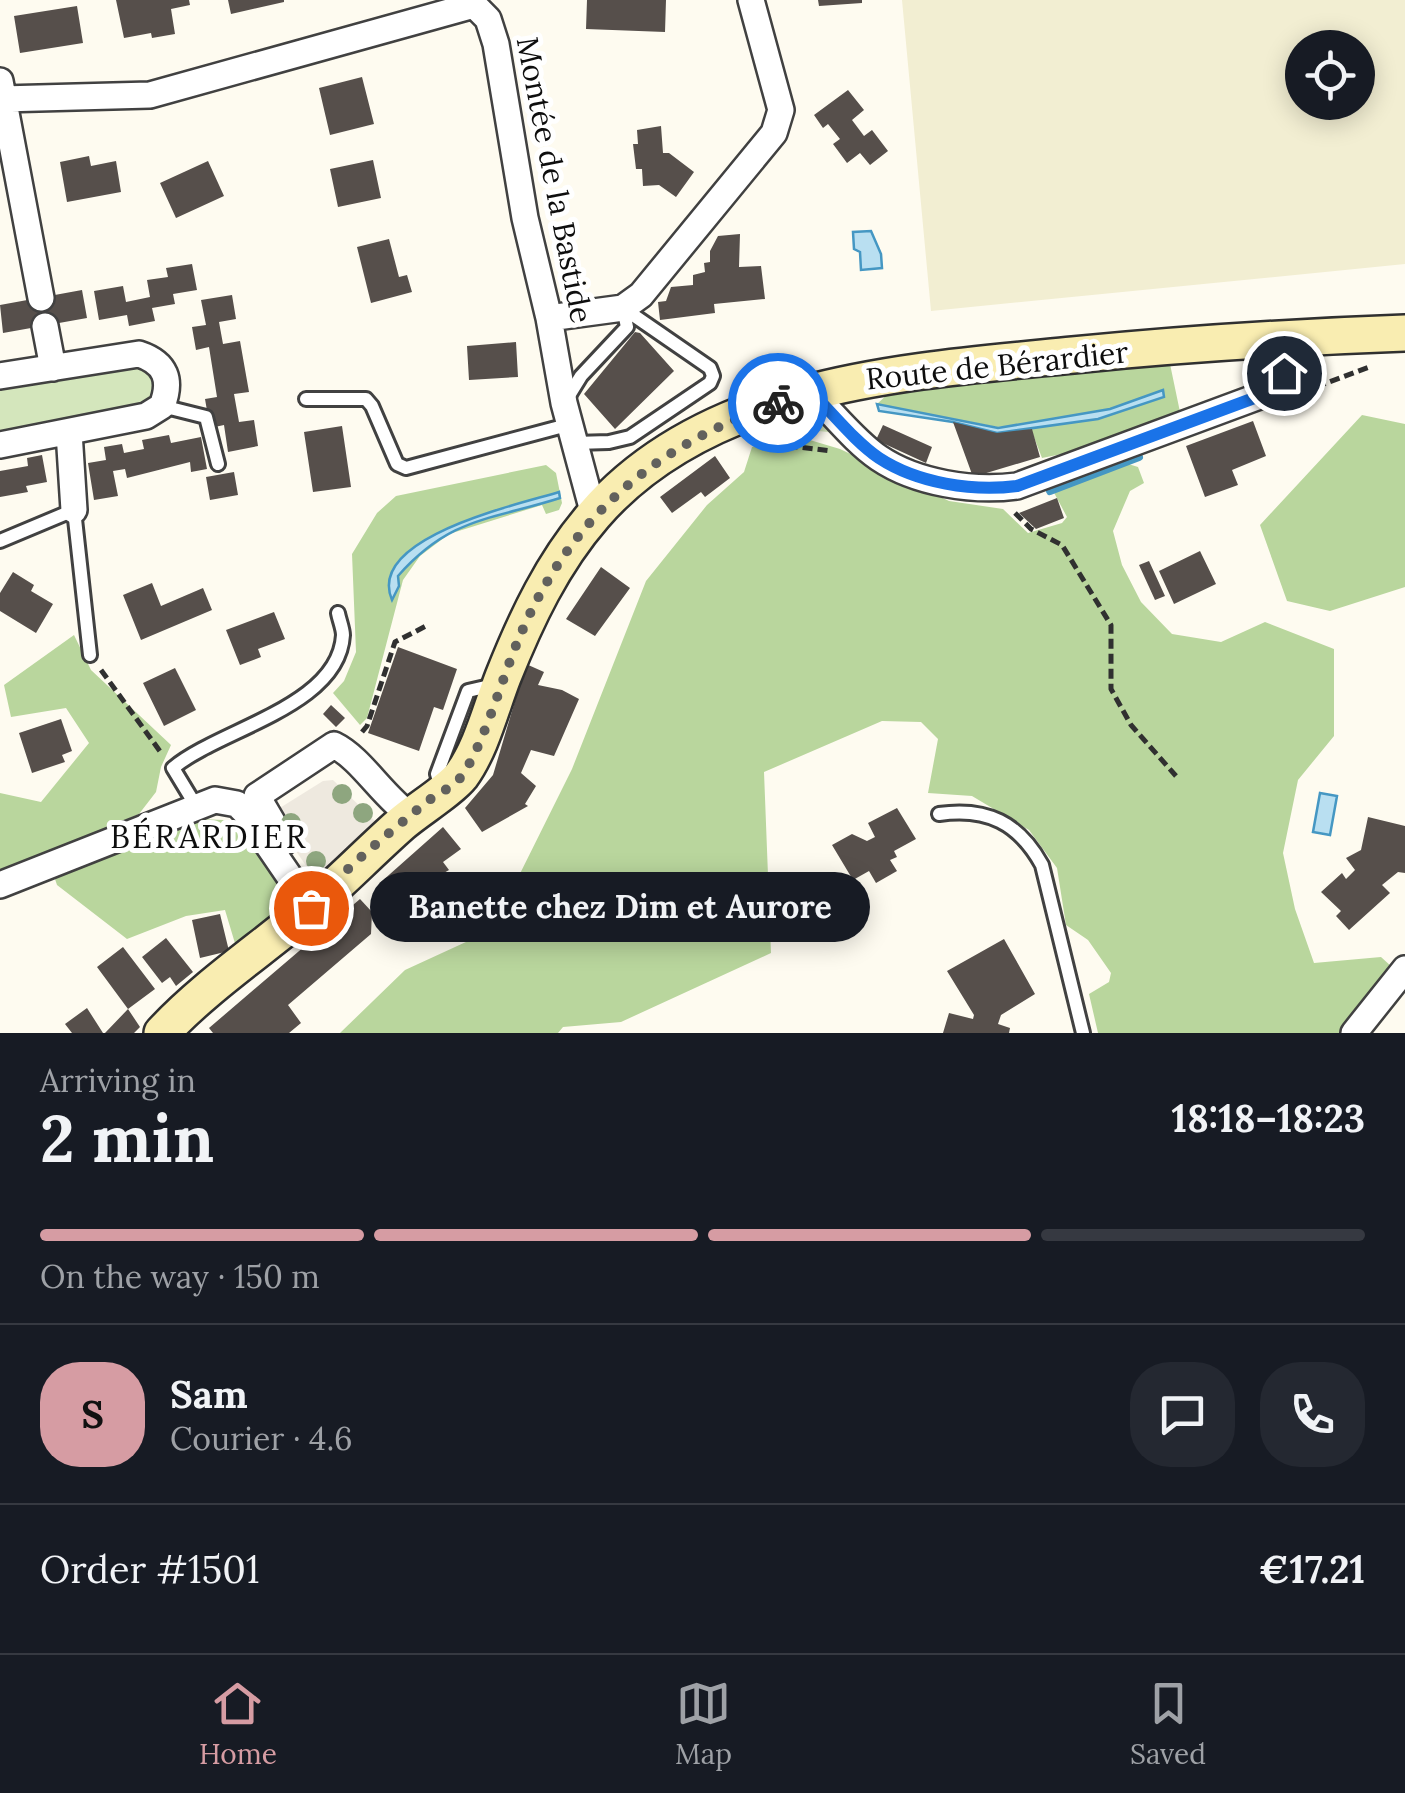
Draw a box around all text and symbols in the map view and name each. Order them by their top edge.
map controls [1285,30,1375,120]
button: locate [1285,30,1375,120]
street label: Montée de la Bastide [509,34,601,326]
pin [1242,331,1327,416]
street label: Route de Bérardier [864,332,1130,398]
icon: home [1257,346,1312,401]
courier [728,353,828,453]
icon: bike [751,376,806,431]
district label: BÉRARDIER [110,816,308,857]
pin [269,866,354,951]
callout: Banette chez Dim et Aurore [371,873,871,943]
icon: bag [284,881,339,936]
text: Banette chez Dim et Aurore [408,886,832,927]
text: Arriving in [40,1060,196,1101]
text: 18:18–18:23 [1172,1094,1365,1142]
text: 2 min [40,1097,214,1180]
text: On the way · 150 m [40,1256,320,1297]
button: chat [1130,1362,1235,1467]
button: phone [1260,1362,1365,1467]
text: Sam [170,1370,248,1418]
text: S [81,1390,104,1438]
text: Courier · 4.6 [170,1418,352,1459]
text: Order #1501 [40,1545,260,1593]
text: €17.21 [1259,1545,1365,1593]
tab: Home [199,1676,277,1772]
tab: Map [675,1676,732,1772]
tab: Saved [1130,1676,1206,1772]

